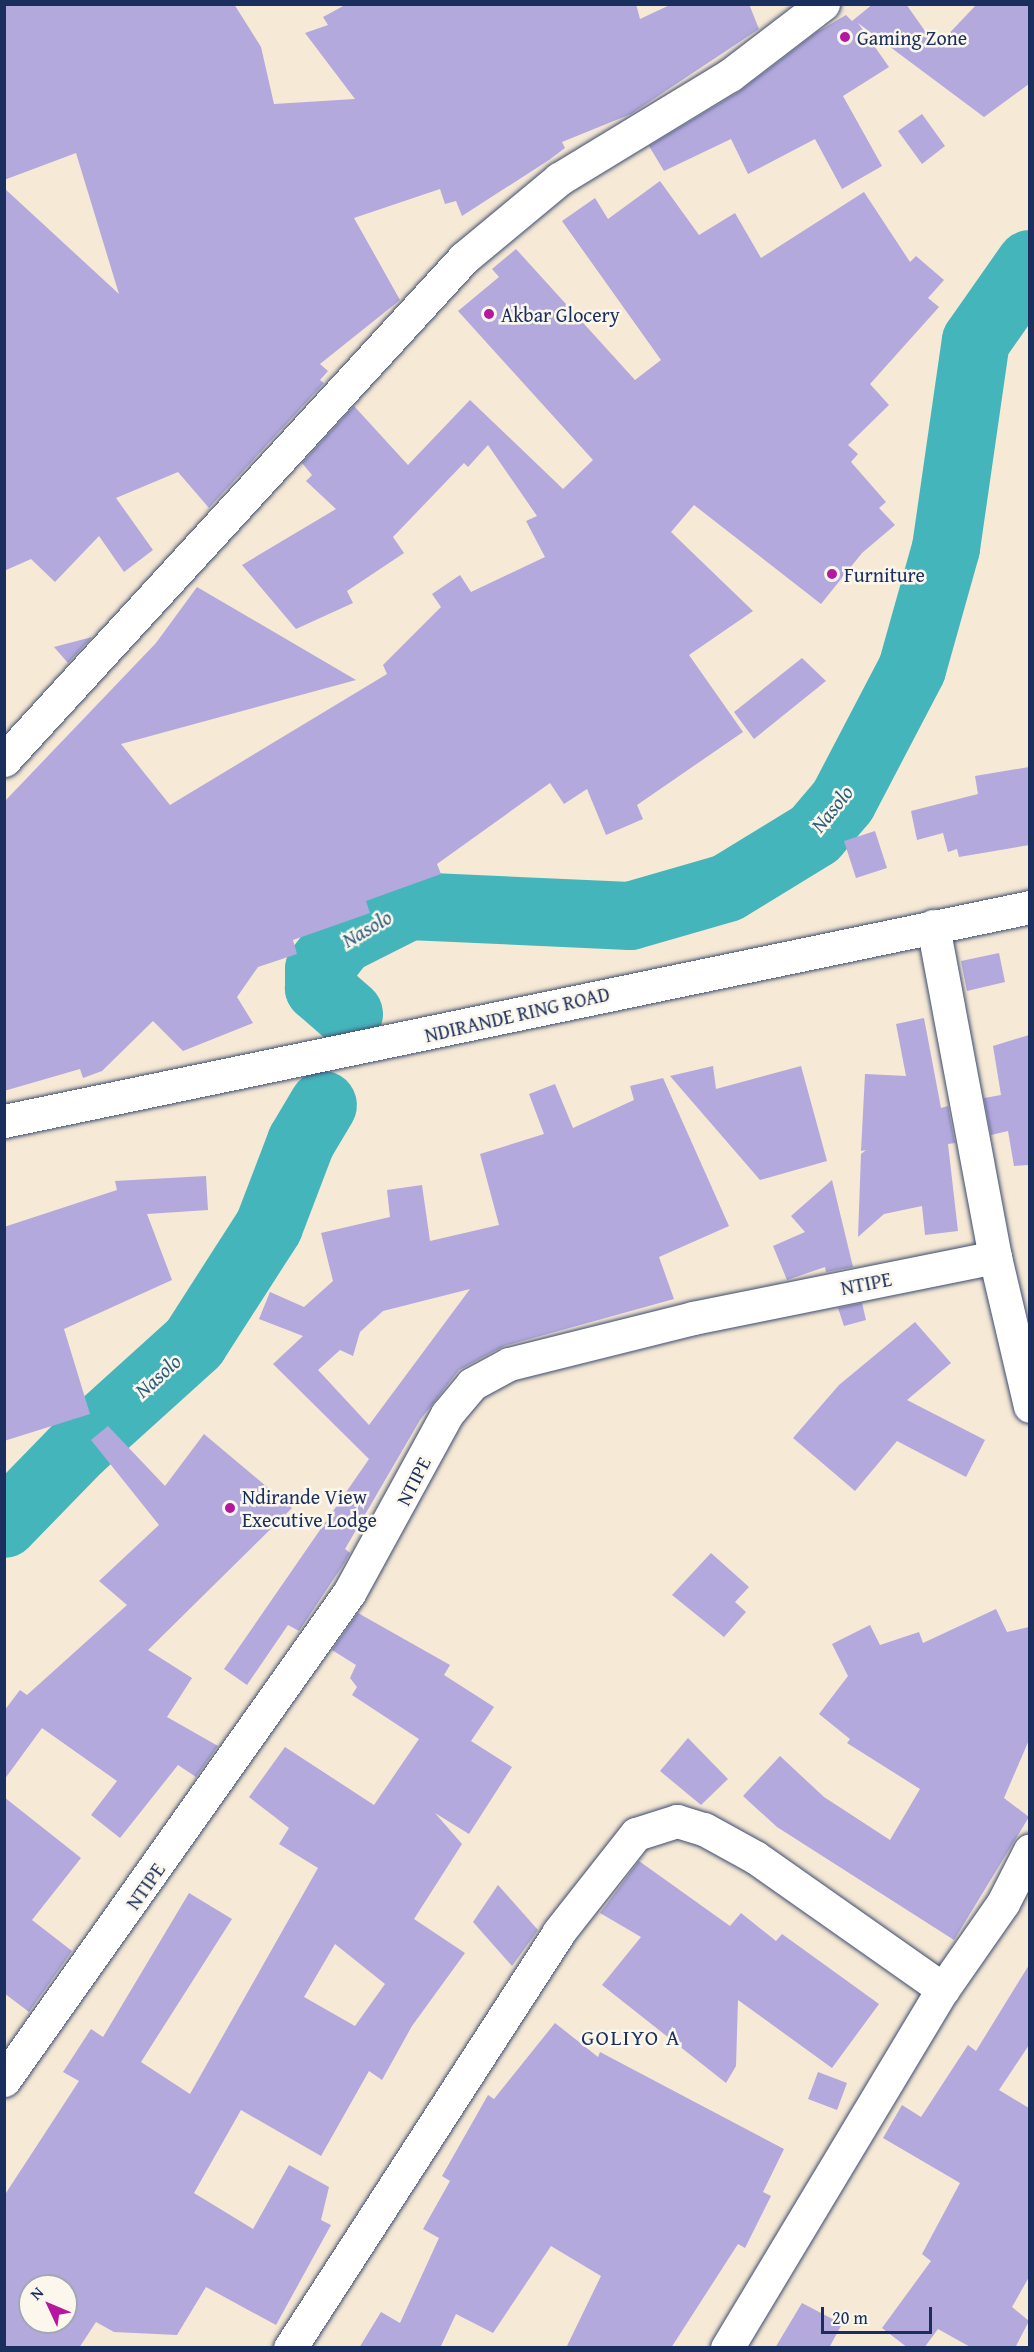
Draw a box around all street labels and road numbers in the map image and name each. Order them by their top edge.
street label: NDIRANDE RING ROAD [422,981,612,1047]
street label: NTIPE [839,1266,893,1300]
street label: NTIPE [391,1453,435,1509]
street label: NTIPE [120,1858,170,1914]

